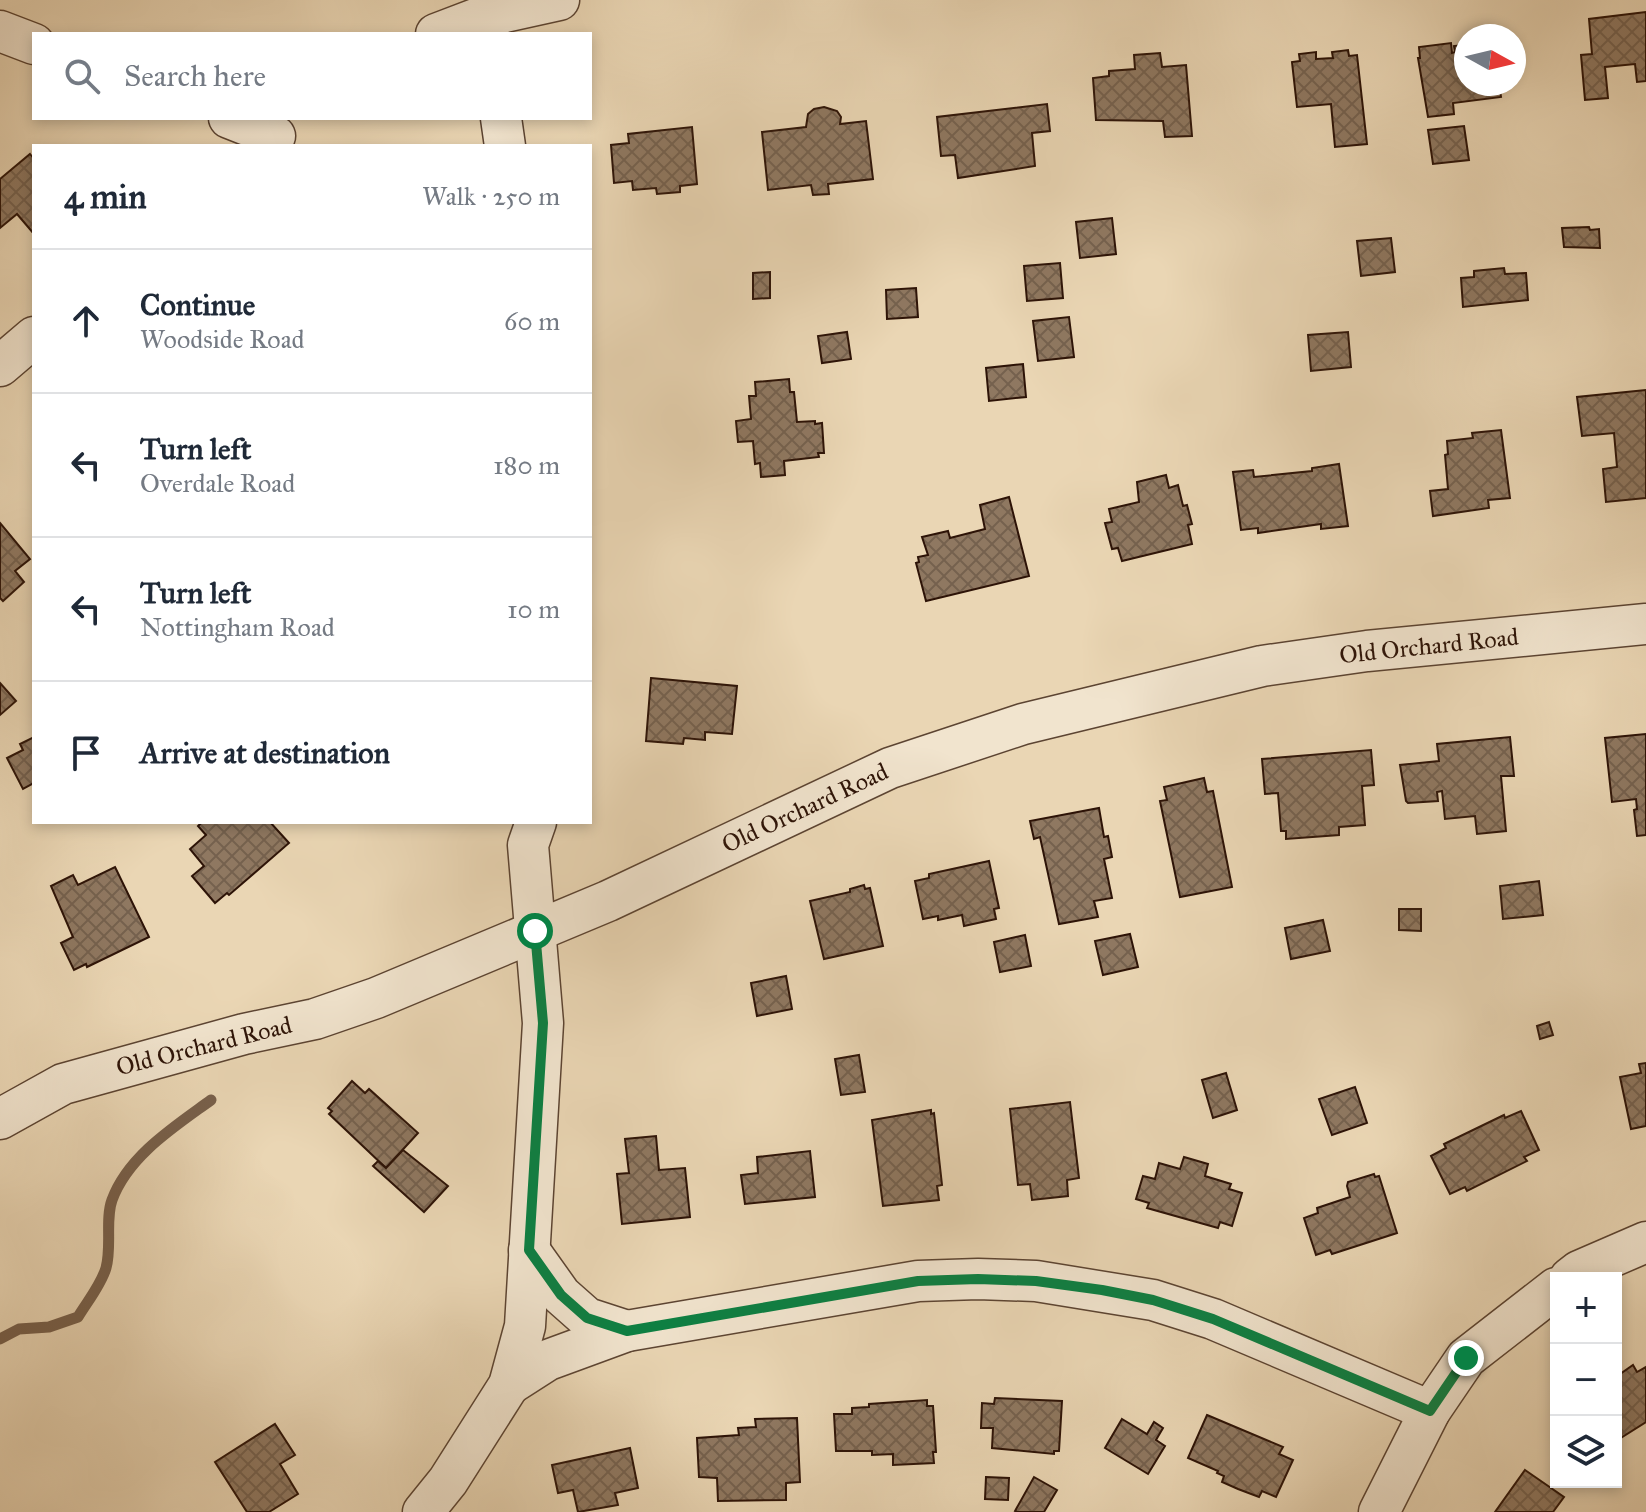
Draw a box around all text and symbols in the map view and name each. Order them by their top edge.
north arrow [1454,24,1526,96]
search box [32,32,592,120]
icon: search [60,54,104,98]
text: Search here [124,58,266,94]
text: 4 min [64,176,147,217]
text: Walk · 250 m [422,180,560,212]
text: Continue [140,287,255,323]
icon: ahead [64,299,108,343]
text: 60 m [504,305,560,337]
text: Woodside Road [140,323,305,355]
text: Turn left [140,431,251,467]
icon: left [64,443,108,487]
text: 180 m [493,449,560,481]
text: Overdale Road [140,467,295,499]
text: Turn left [140,575,251,611]
icon: left [64,587,108,631]
text: 10 m [507,593,560,625]
text: Nottingham Road [140,611,335,643]
street label: Old Orchard Road [1338,622,1520,670]
icon: arrive [64,731,108,775]
text: Arrive at destination [140,735,390,771]
street label: Old Orchard Road [717,756,893,860]
route start [517,913,553,949]
street label: Old Orchard Road [113,1010,295,1082]
map controls [1550,1272,1622,1488]
button: + [1550,1272,1622,1344]
route end [1448,1340,1484,1376]
button: − [1550,1344,1622,1416]
button: layers [1550,1416,1622,1488]

